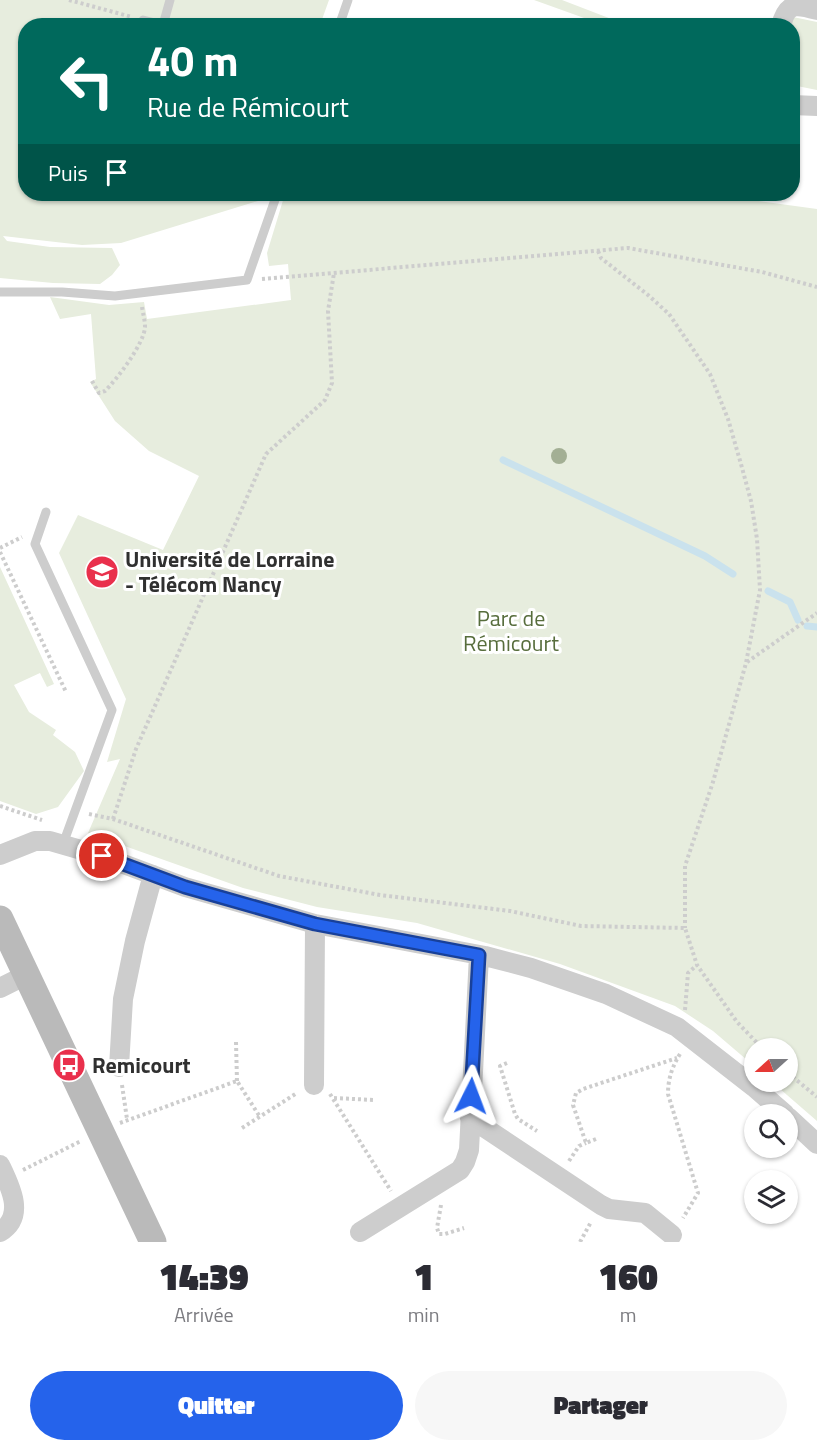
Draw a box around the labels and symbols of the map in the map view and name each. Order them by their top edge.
place label: Université de Lorraine - Télécom Nancy [125,542,334,601]
school or university icon: Université de Lorraine - Télécom Nancy [84,554,120,590]
park label: Parc de Rémicourt [463,601,559,660]
pin [76,830,127,881]
north arrow [744,1038,798,1092]
bus stop icon: Remicourt [51,1047,87,1083]
place label: Remicourt [92,1048,191,1082]
position arrow [439,1064,503,1128]

